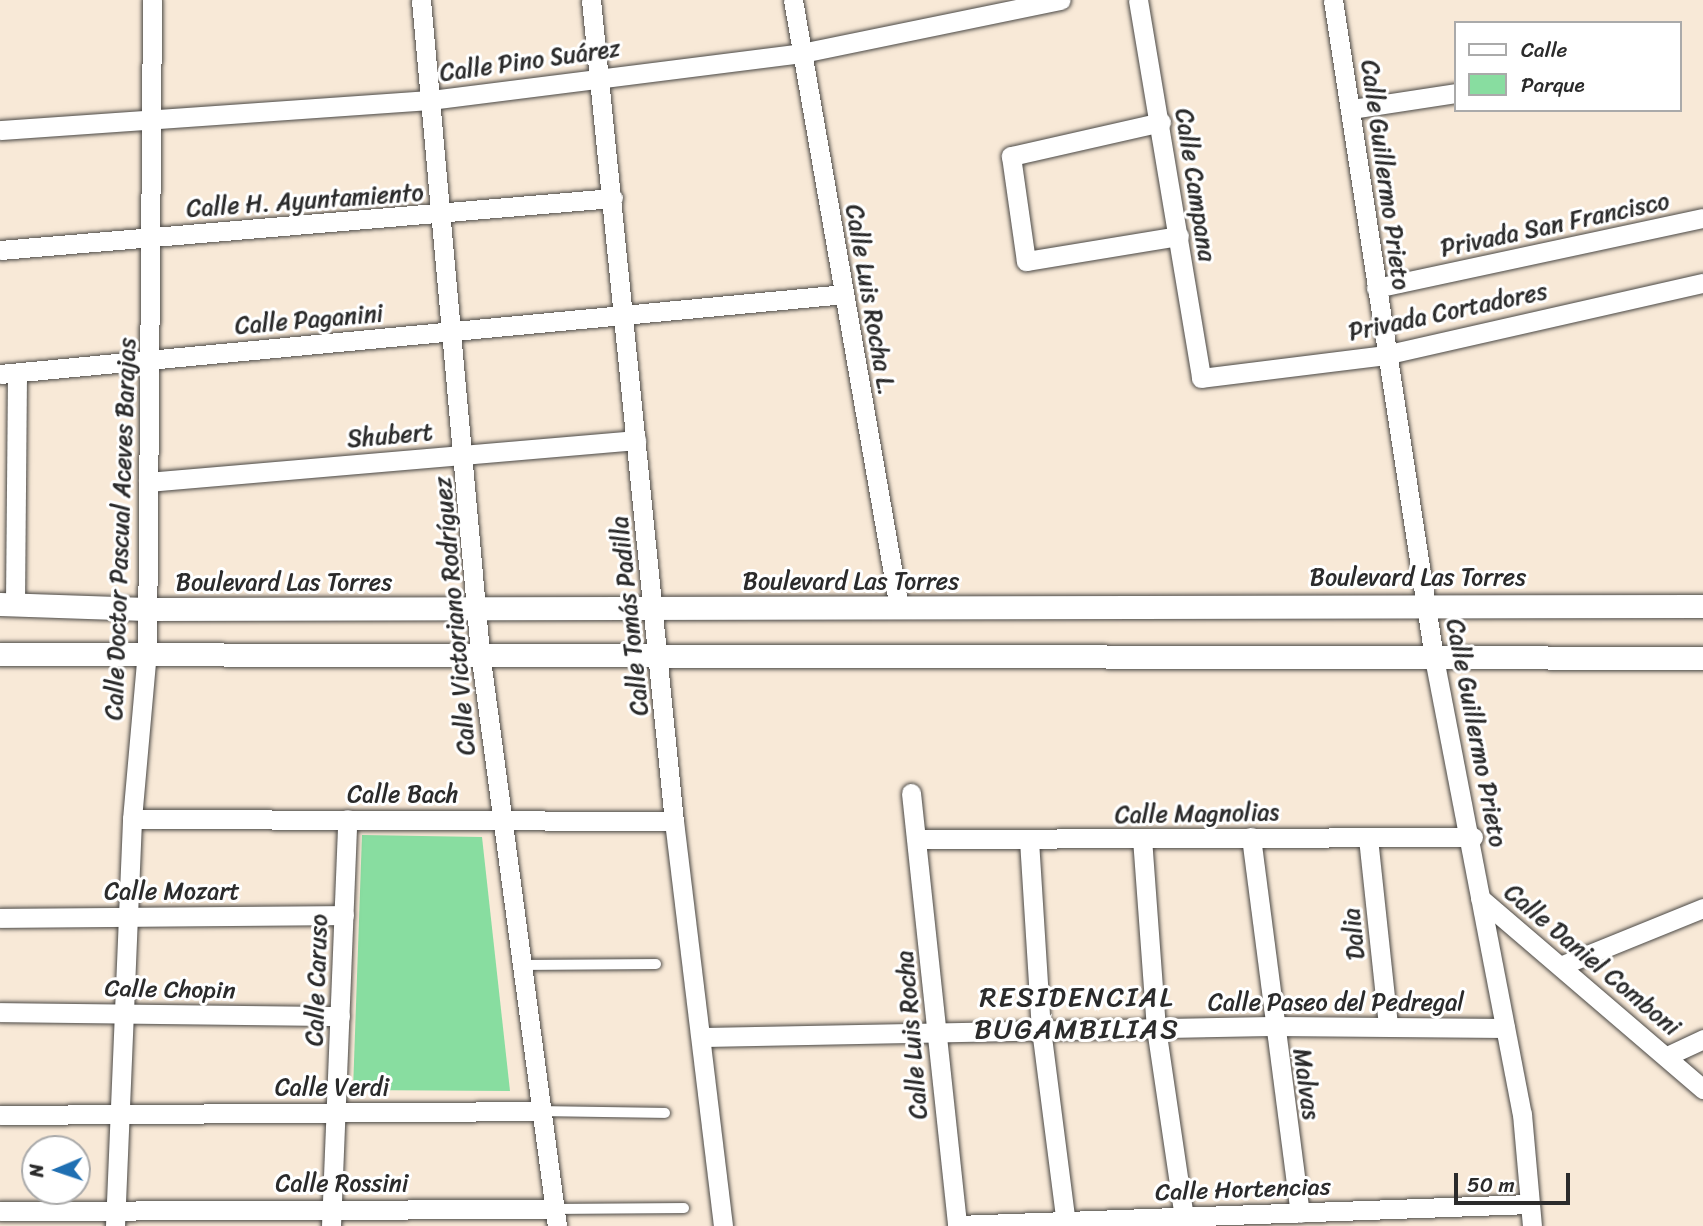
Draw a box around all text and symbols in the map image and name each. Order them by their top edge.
legend [1454,21,1682,112]
text: Calle [1521,31,1567,69]
street label: Calle Pino Suárez [436,34,624,88]
street label: Calle Guillermo Prieto [1355,58,1415,292]
text: Parque [1521,66,1585,104]
street label: Calle Campana [1169,106,1221,264]
street label: Calle H. Ayuntamiento [185,178,425,224]
street label: Privada San Francisco [1438,187,1672,263]
street label: Calle Luis Rocha L. [839,201,901,399]
street label: Privada Cortadores [1346,277,1550,347]
street label: Calle Paganini [233,299,385,341]
street label: Calle Doctor Pascual Aceves Barajas [100,337,142,721]
street label: Shubert [346,418,434,454]
street label: Calle Victoriano Rodríguez [429,476,481,756]
street label: Calle Tomás Padilla [605,514,655,718]
street label: Boulevard Las Torres [1310,564,1526,592]
street label: Boulevard Las Torres [743,568,959,596]
street label: Boulevard Las Torres [176,569,392,597]
street label: Calle Guillermo Prieto [1440,617,1512,849]
street label: Calle Bach [347,781,459,809]
street label: Calle Magnolias [1114,798,1280,830]
street label: Calle Mozart [105,878,239,906]
street label: Calle Daniel Comboni [1498,878,1686,1042]
street label: Dalia [1337,907,1371,961]
street label: Calle Caruso [300,914,334,1046]
street label: Calle Luis Rocha [890,949,934,1121]
street label: Calle Chopin [104,974,236,1006]
district label: RESIDENCIAL BUGAMBILIAS [978,980,1176,1046]
street label: Calle Paseo del Pedregal [1207,989,1465,1017]
street label: Malvas [1287,1047,1325,1121]
street label: Calle Verdi [275,1074,389,1102]
north arrow [21,1135,91,1205]
scale bar [1458,1160,1574,1204]
text: N [20,1164,53,1178]
text: 50 m [1467,1166,1515,1204]
street label: Calle Rossini [275,1170,409,1198]
street label: Calle Hortencias [1155,1173,1331,1207]

